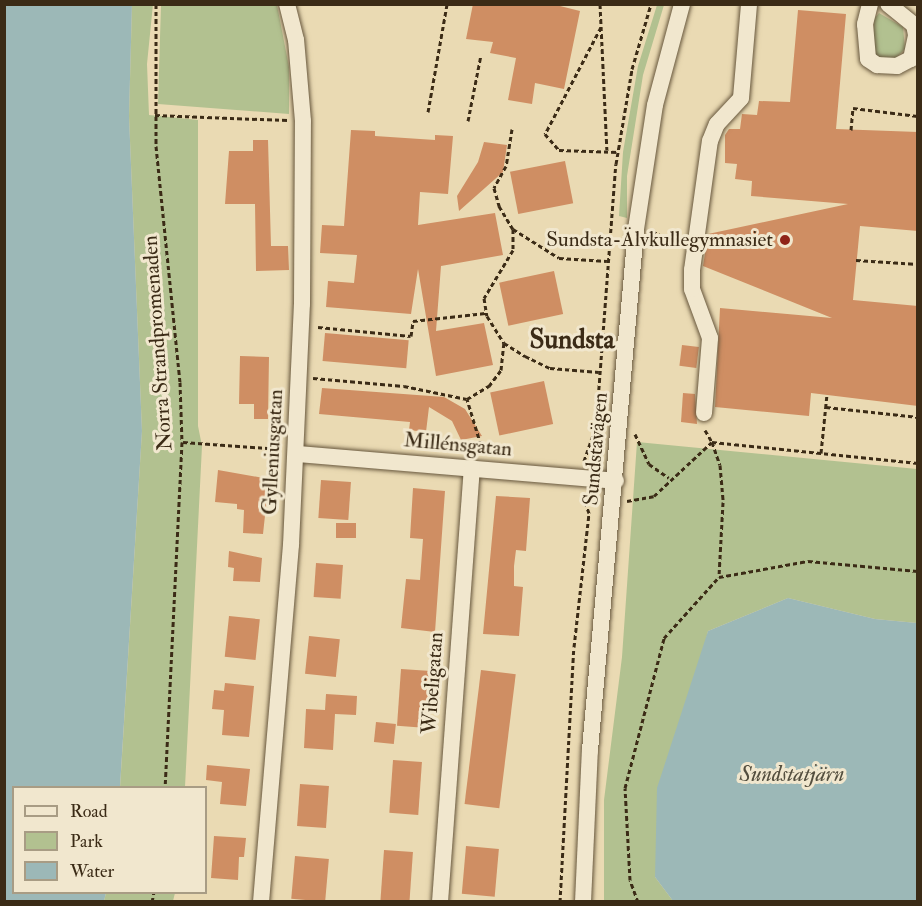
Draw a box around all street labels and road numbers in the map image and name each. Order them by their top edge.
street label: Norra Strandpromenaden [138,234,178,452]
street label: Gylleniusgatan [257,388,289,516]
street label: Sundstavägen [579,391,613,507]
street label: Millénsgatan [403,428,513,462]
street label: Wibeligatan [417,631,449,735]

